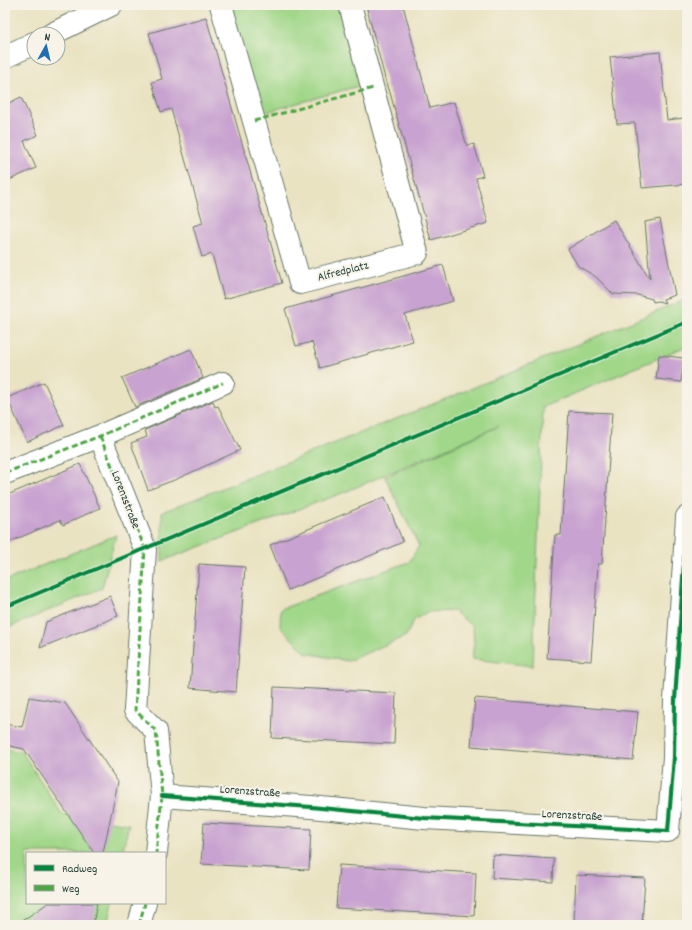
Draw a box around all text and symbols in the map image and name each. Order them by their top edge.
north arrow [26,26,66,66]
text: N [43,30,51,46]
street label: Alfredplatz [316,257,371,287]
street label: Lorenzstraße [106,469,144,531]
street label: Lorenzstraße [219,781,281,803]
street label: Lorenzstraße [541,806,603,826]
legend [26,852,166,904]
text: Radweg [62,861,97,878]
text: Weg [62,881,79,898]

